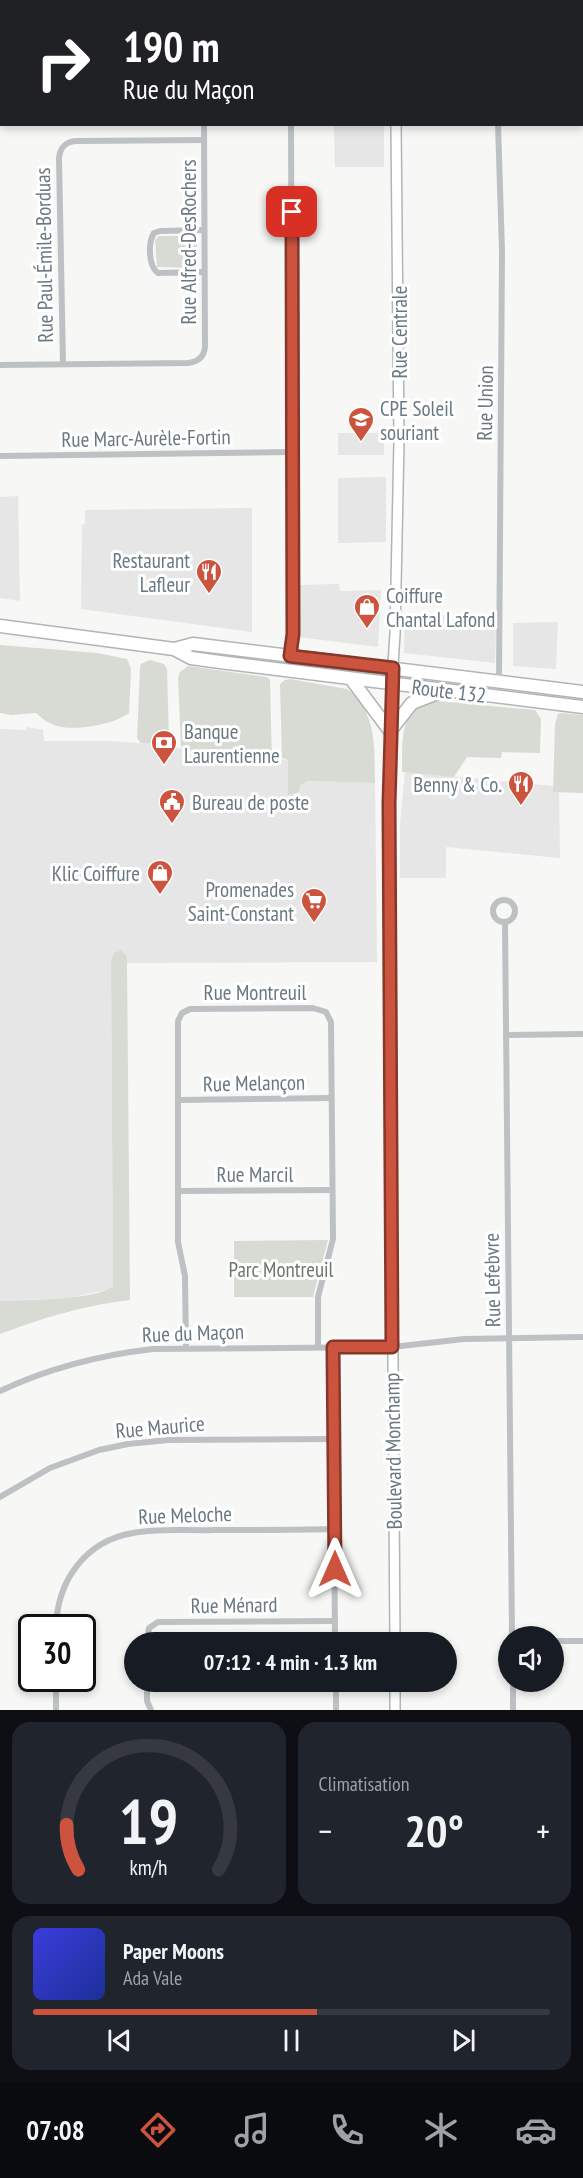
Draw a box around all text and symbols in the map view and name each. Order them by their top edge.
text: 190 m [123,19,220,74]
icon: right [24,24,102,102]
text: Rue du Maçon [123,72,254,106]
street label: Rue Alfred-DesRochers [175,160,202,324]
street label: Rue Paul-Émile-Borduas [29,167,59,343]
pin [266,186,317,237]
icon: arrive [275,195,308,228]
street label: Rue Centrale [386,286,413,378]
street label: Rue Union [471,365,499,441]
place label: CPE Soleil souriant [380,395,454,446]
school or university icon: CPE Soleil souriant [346,405,376,443]
street label: Rue Marc-Aurèle-Fortin [61,423,231,453]
place label: Restaurant Lafleur [113,547,190,598]
restaurant icon: Restaurant Lafleur [194,557,224,595]
place label: Coiffure Chantal Lafond [386,582,495,633]
shop icon: Coiffure Chantal Lafond [352,592,382,630]
street label: Route 132 [410,673,488,709]
place label: Banque Laurentienne [184,718,280,769]
bank icon: Banque Laurentienne [149,728,179,766]
restaurant icon: Benny & Co. [506,769,536,807]
place label: Benny & Co. [413,771,502,798]
public building icon: Bureau de poste [157,787,187,825]
place label: Bureau de poste [192,789,309,816]
shop icon: Klic Coiffure [145,858,175,896]
place label: Klic Coiffure [52,860,140,887]
place label: Promenades Saint-Constant [188,876,294,927]
supermarket icon: Promenades Saint-Constant [299,886,329,924]
street label: Rue Montreuil [204,979,306,1006]
street label: Rue Melançon [203,1069,305,1097]
street label: Rue Marcil [217,1161,293,1188]
street label: Rue Lefebvre [478,1233,506,1327]
park label: Parc Montreuil [228,1256,334,1283]
street label: Rue du Maçon [141,1318,245,1348]
street label: Boulevard Monchamp [378,1372,408,1530]
street label: Rue Maurice [114,1410,206,1444]
street label: Rue Meloche [138,1500,232,1530]
position arrow [303,1537,367,1601]
street label: Rue Ménard [190,1591,278,1619]
speed limit sign: 30 [18,1614,96,1692]
map controls [498,1626,564,1692]
button: sound [498,1626,564,1692]
text: 07:12 · 4 min · 1.3 km [204,1648,377,1676]
text: Climatisation [319,1771,410,1797]
text: 19 [119,1780,179,1861]
text: 20° [405,1801,464,1859]
text: − [319,1809,332,1852]
text: + [536,1809,550,1852]
text: km/h [130,1853,168,1881]
text: Paper Moons [123,1937,224,1965]
text: Ada Vale [123,1965,182,1991]
icon: previous [103,2024,136,2057]
icon: pause [275,2024,308,2057]
icon: next [447,2024,480,2057]
icon: directions [137,2109,179,2151]
icon: music [231,2109,273,2151]
icon: phone [326,2109,368,2151]
icon: climate [420,2109,462,2151]
icon: car [515,2109,557,2151]
text: 07:08 [26,2113,85,2147]

